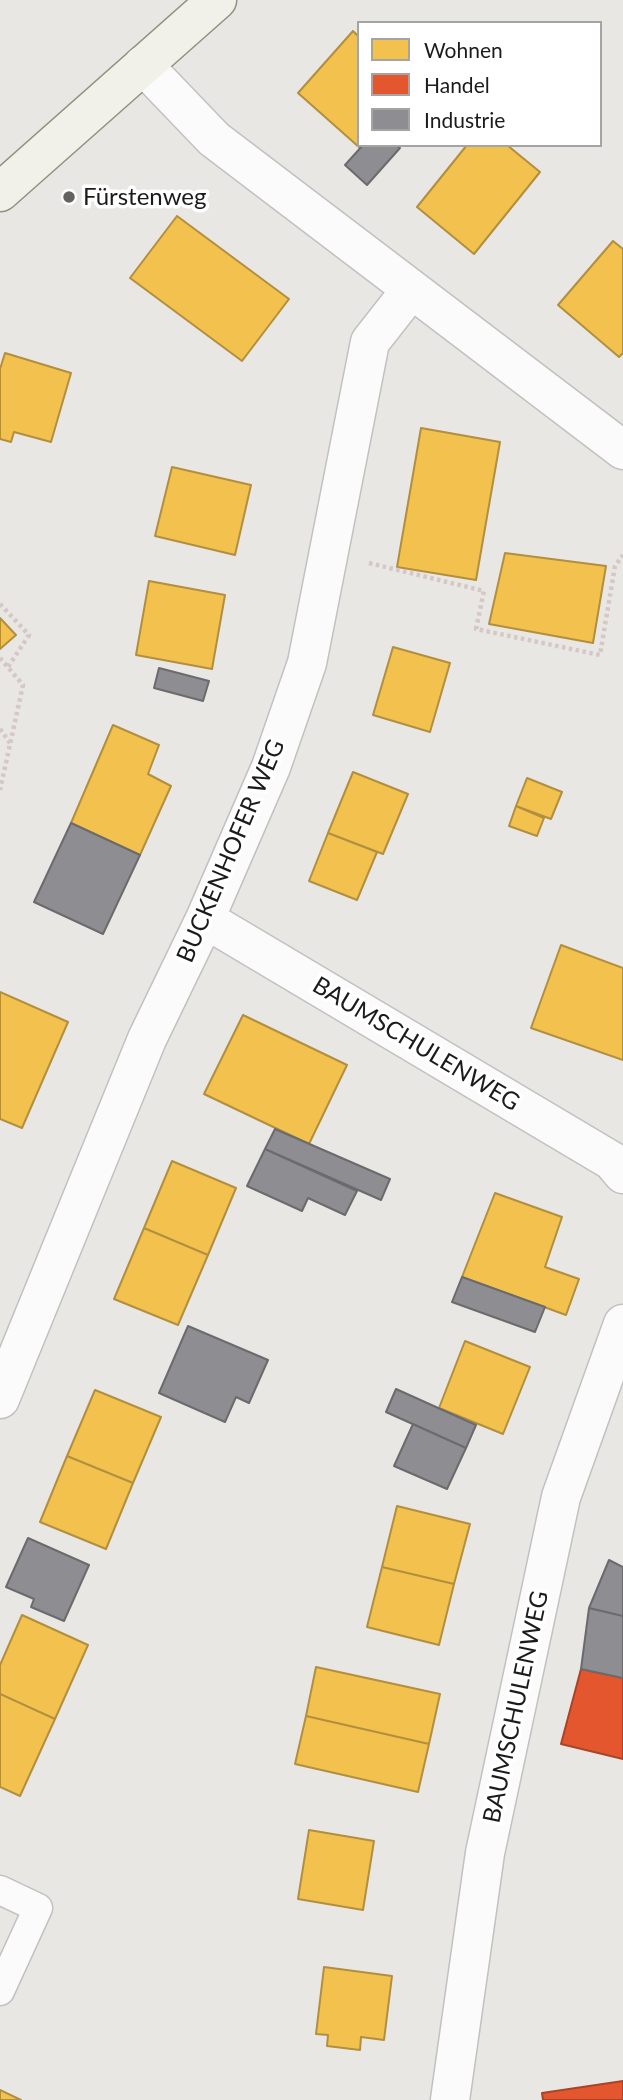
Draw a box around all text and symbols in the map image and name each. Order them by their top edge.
legend [357,21,602,147]
text: Wohnen [424,37,503,62]
text: Handel [424,72,490,97]
text: Industrie [424,107,505,132]
place label: Fürstenweg [83,183,206,211]
marker: Fürstenweg [61,189,77,205]
street label: BUCKENHOFER WEG [171,735,291,967]
street label: BAUMSCHULENWEG [307,971,525,1117]
street label: BAUMSCHULENWEG [477,1588,555,1826]

